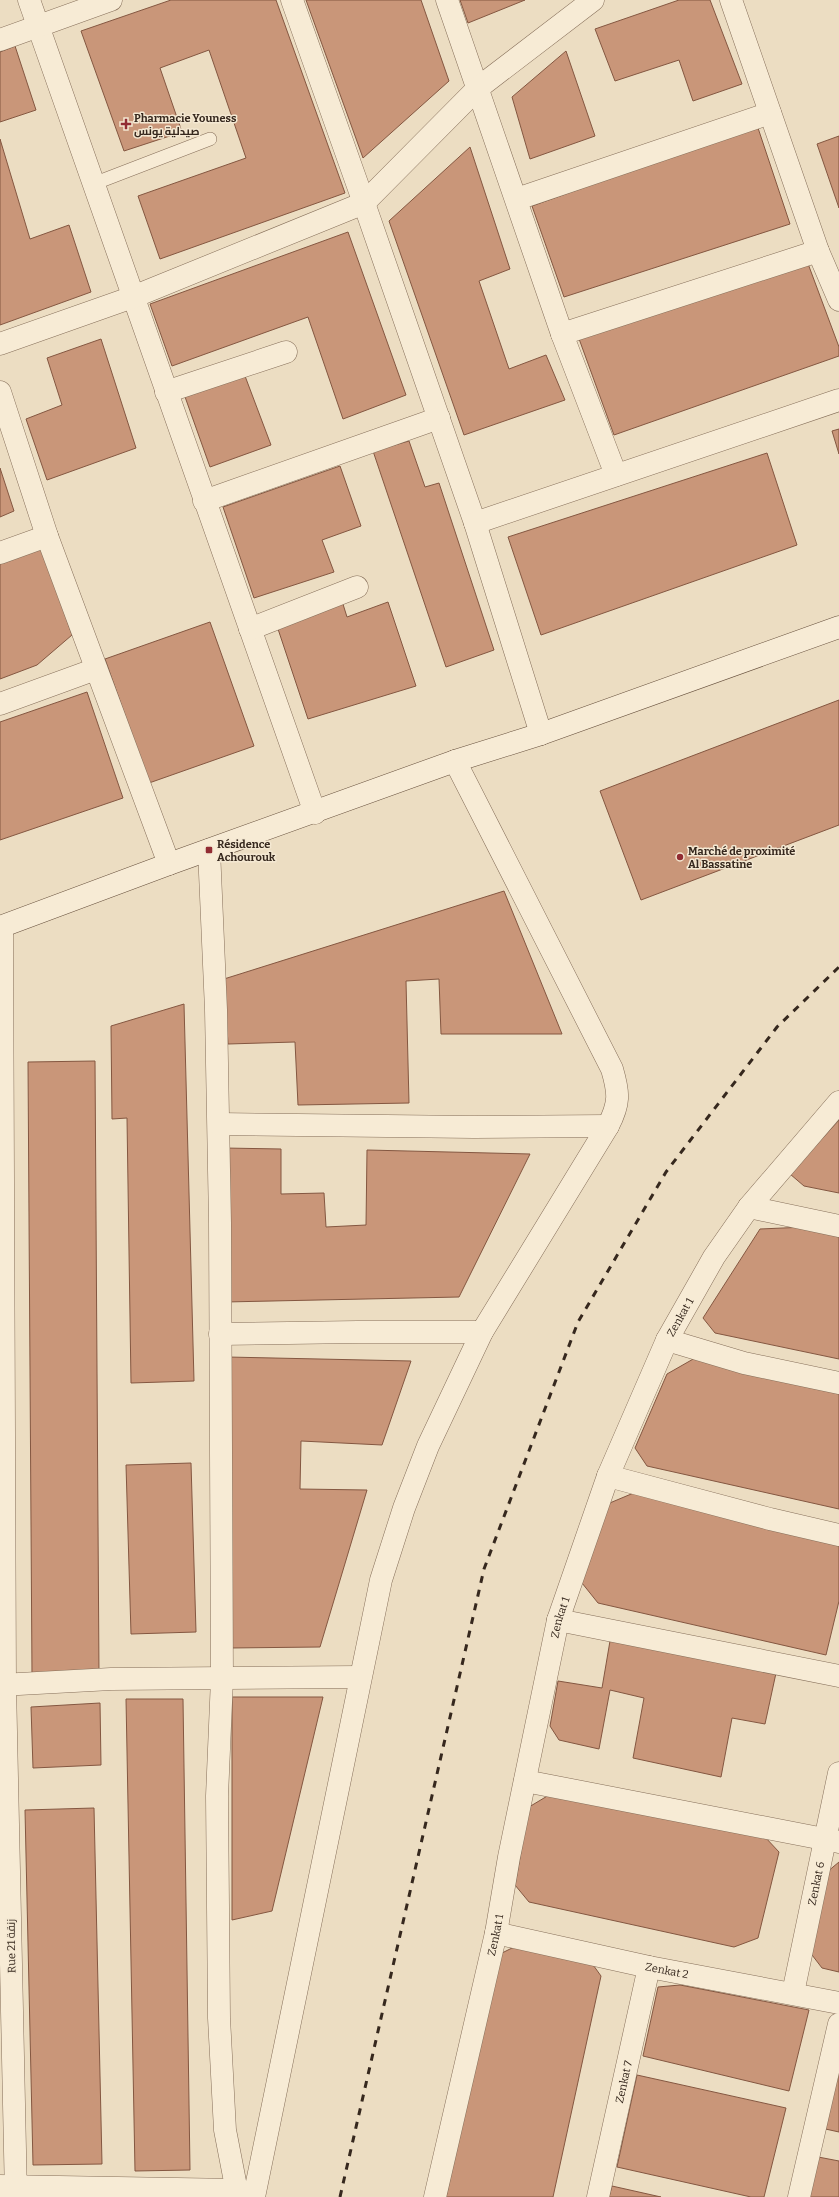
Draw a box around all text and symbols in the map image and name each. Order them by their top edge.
place label: Pharmacie Youness صيدلية يونس [134,112,237,139]
marker: Pharmacie Youness صيدلية يونس [121,119,131,129]
place label: Résidence Achourouk [217,838,276,864]
marker: Résidence Achourouk [204,845,214,855]
place label: Marché de proximité Al Bassatine [688,845,795,871]
marker: Marché de proximité Al Bassatine [675,852,685,862]
street label: Zenkat 1 [664,1295,697,1339]
street label: Zenkat 1 [548,1595,573,1639]
street label: Zenkat 6 [806,1860,827,1906]
street label: Zenkat 1 [485,1913,506,1957]
street label: Rue 21 زنقة [5,1919,18,1973]
street label: Zenkat 2 [644,1960,690,1981]
street label: Zenkat 7 [613,2059,635,2104]

